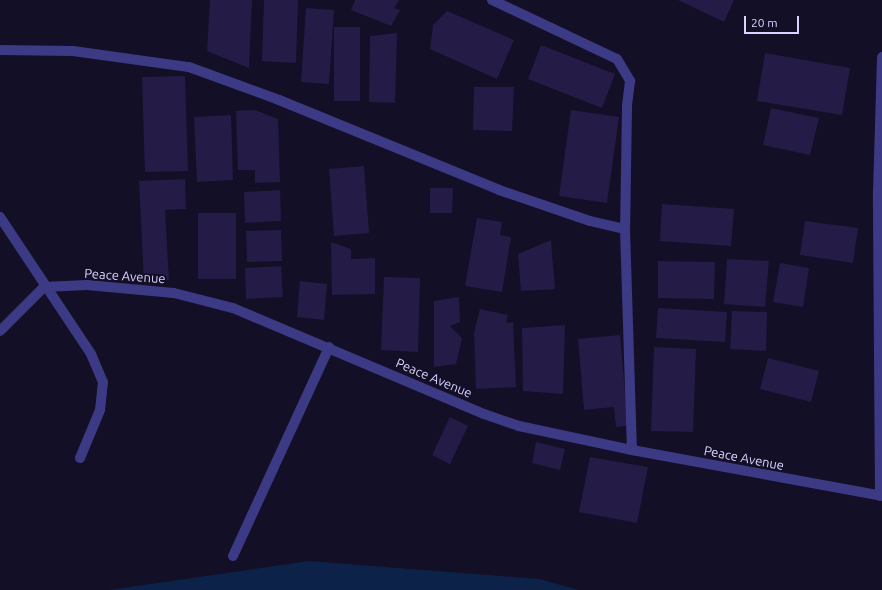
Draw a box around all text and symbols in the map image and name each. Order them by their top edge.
scale bar [746,8,801,34]
text: 20 m [751,16,778,29]
street label: Peace Avenue [84,265,166,287]
street label: Peace Avenue [394,355,474,401]
street label: Peace Avenue [703,443,785,473]

